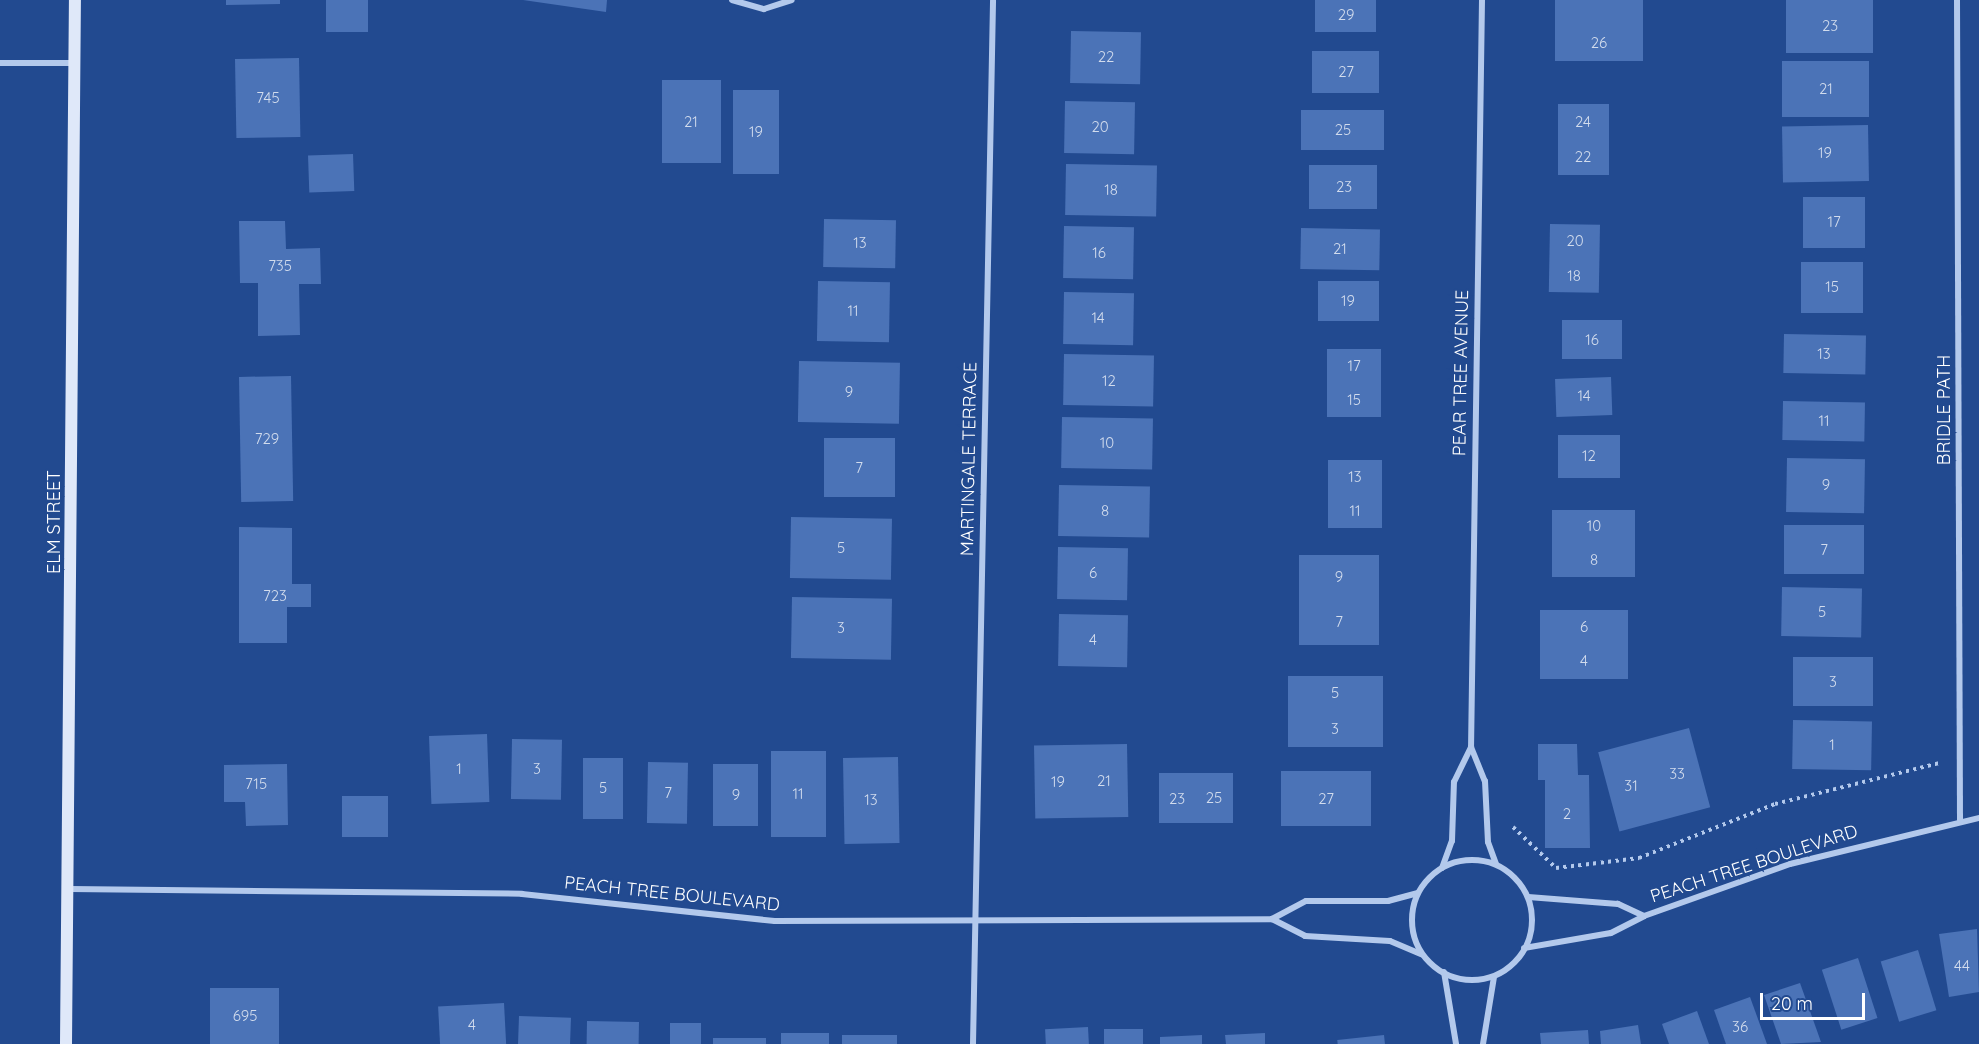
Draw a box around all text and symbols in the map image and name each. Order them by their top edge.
house number: 29 [1338,6,1354,24]
house number: 23 [1822,17,1838,35]
house number: 26 [1591,34,1607,52]
house number: 22 [1098,48,1114,66]
house number: 27 [1338,63,1354,81]
house number: 21 [1819,80,1833,98]
house number: 745 [256,89,280,107]
house number: 21 [684,113,698,131]
house number: 24 [1575,113,1591,131]
house number: 20 [1091,118,1109,136]
house number: 25 [1335,121,1351,139]
house number: 19 [749,123,763,141]
house number: 19 [1818,144,1832,162]
house number: 22 [1575,148,1591,166]
house number: 23 [1336,178,1352,196]
house number: 18 [1104,181,1118,199]
house number: 17 [1827,213,1841,231]
house number: 20 [1566,232,1584,250]
house number: 13 [853,234,867,252]
house number: 21 [1333,240,1347,258]
house number: 16 [1092,244,1106,262]
house number: 735 [268,257,292,275]
house number: 18 [1567,267,1581,285]
house number: 15 [1825,278,1839,296]
street label: PEAR TREE AVENUE [1449,290,1473,456]
house number: 19 [1341,292,1355,310]
house number: 11 [847,302,859,320]
house number: 14 [1091,309,1105,327]
house number: 16 [1585,331,1599,349]
house number: 13 [1817,345,1831,363]
street label: BRIDLE PATH [1933,355,1955,465]
house number: 17 [1347,357,1361,375]
street label: MARTINGALE TERRACE [957,362,981,556]
house number: 12 [1102,372,1116,390]
house number: 9 [845,383,853,401]
house number: 14 [1577,387,1591,405]
house number: 15 [1347,391,1361,409]
house number: 11 [1818,412,1830,430]
house number: 729 [255,430,279,448]
house number: 10 [1100,434,1114,452]
house number: 12 [1582,447,1596,465]
house number: 7 [855,459,863,477]
house number: 13 [1348,468,1362,486]
street label: ELM STREET [43,470,65,574]
house number: 9 [1822,476,1830,494]
house number: 8 [1101,502,1109,520]
house number: 11 [1349,502,1361,520]
house number: 10 [1587,517,1601,535]
house number: 5 [837,539,845,557]
house number: 7 [1820,541,1828,559]
house number: 8 [1590,551,1598,569]
house number: 6 [1089,564,1097,582]
house number: 9 [1335,568,1343,586]
house number: 723 [263,587,287,605]
house number: 5 [1818,603,1826,621]
house number: 7 [1335,613,1343,631]
house number: 6 [1580,618,1588,636]
house number: 3 [837,619,845,637]
house number: 4 [1089,631,1097,649]
house number: 4 [1580,652,1588,670]
house number: 3 [1829,673,1837,691]
house number: 5 [1331,684,1339,702]
house number: 3 [1331,720,1339,738]
house number: 1 [1829,736,1835,754]
house number: 1 [456,760,462,778]
house number: 3 [533,760,541,778]
house number: 33 [1669,765,1685,783]
house number: 21 [1097,772,1111,790]
house number: 19 [1051,773,1065,791]
house number: 715 [245,775,267,793]
house number: 31 [1624,777,1638,795]
house number: 5 [599,779,607,797]
house number: 7 [664,784,672,802]
house number: 11 [792,785,804,803]
house number: 9 [732,786,740,804]
house number: 25 [1206,789,1222,807]
house number: 23 [1169,790,1185,808]
house number: 27 [1318,790,1334,808]
house number: 13 [864,791,878,809]
house number: 2 [1563,805,1571,823]
street label: PEACH TREE BOULEVARD [1648,820,1860,908]
street label: PEACH TREE BOULEVARD [563,872,781,916]
house number: 44 [1954,957,1970,975]
scale bar [1763,981,1868,1019]
text: 20 m [1771,992,1813,1015]
house number: 695 [233,1007,257,1025]
house number: 4 [468,1016,476,1034]
house number: 36 [1732,1018,1748,1036]

